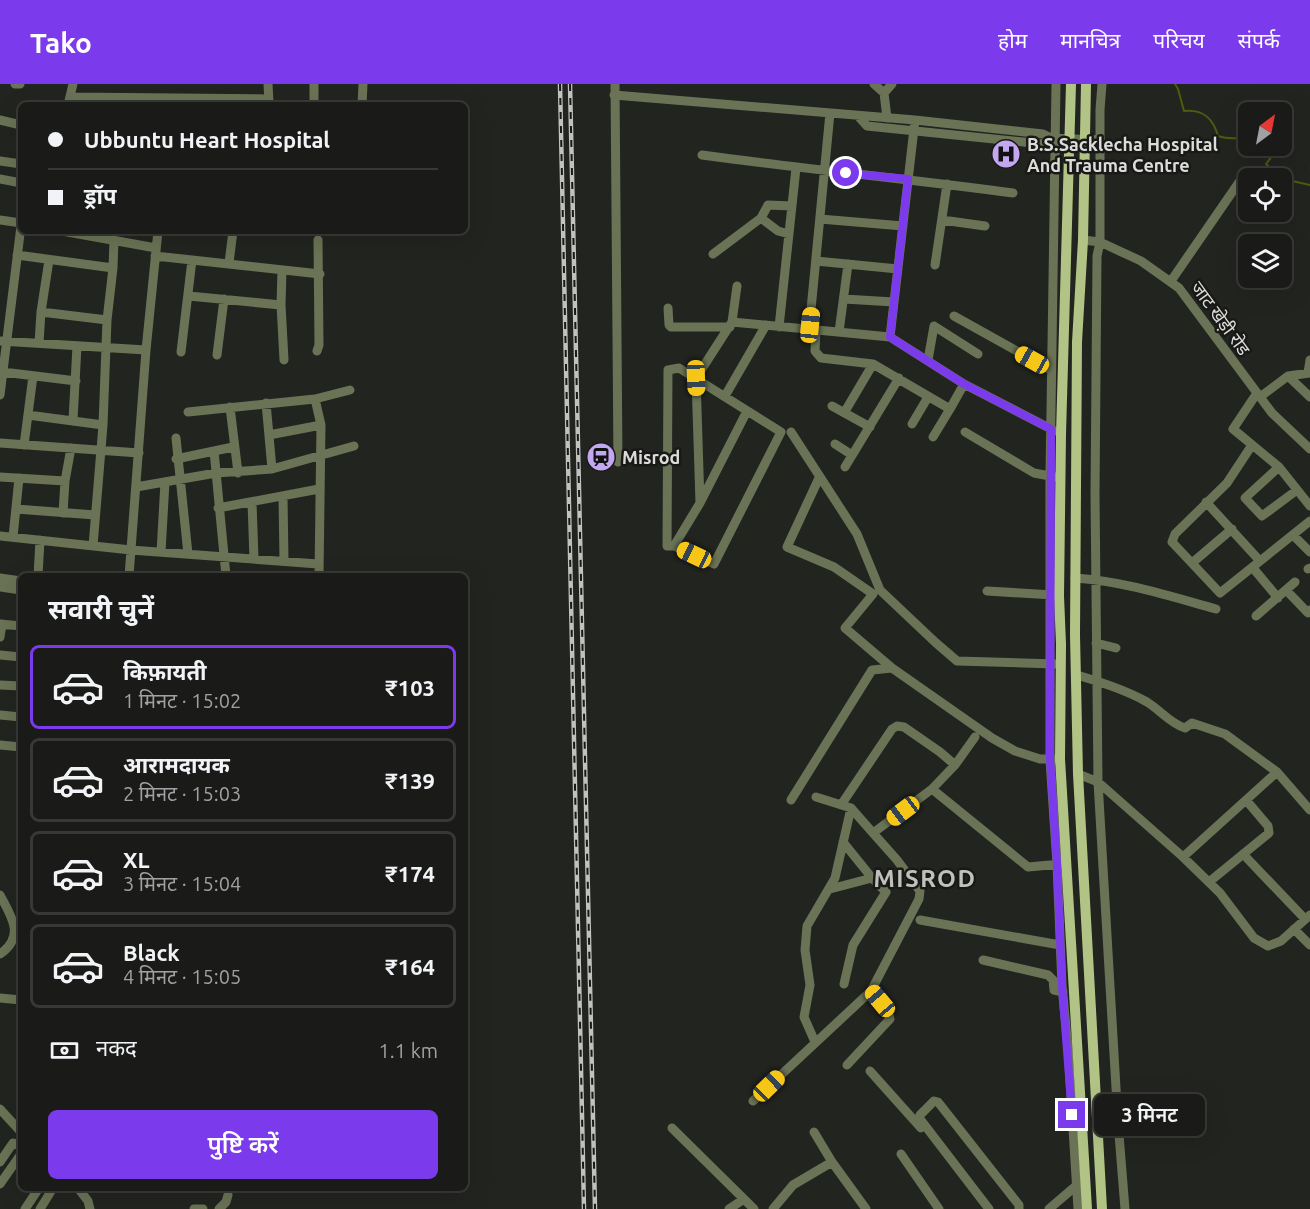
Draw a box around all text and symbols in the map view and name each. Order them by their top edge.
text: Tako [30,27,92,58]
text: होम [998,28,1027,52]
text: मानचित्र [1060,28,1120,52]
text: परिचय [1153,28,1205,52]
text: संपर्क [1238,28,1280,52]
north arrow [1238,102,1292,156]
map controls [1238,102,1292,288]
text: Ubbuntu Heart Hospital [84,127,330,152]
place label: B.S.Sacklecha Hospital And Trauma Centre [1027,134,1218,175]
hospital icon: B.S.Sacklecha Hospital And Trauma Centre [990,138,1022,170]
route start [832,159,859,186]
button: locate [1238,168,1292,222]
text: ड्रॉप [84,183,117,208]
button: layers [1238,234,1292,288]
street label: जाट खेड़ी रोड [1187,277,1255,360]
car [799,306,821,344]
car [1012,343,1052,377]
car [686,360,706,396]
station icon: Misrod [585,441,617,473]
place label: Misrod [622,447,680,467]
car [674,539,714,571]
text: सवारी चुनें [48,594,154,624]
text: किफ़ायती [123,659,207,684]
icon: car [51,660,105,714]
text: ₹103 [385,675,435,700]
text: 1 मिनट · 15:02 [123,689,241,712]
text: आरामदायक [123,752,230,777]
icon: car [51,753,105,807]
text: ₹139 [385,768,435,793]
text: 2 मिनट · 15:03 [123,782,241,805]
car [883,793,923,829]
icon: car [51,846,105,900]
text: XL [123,847,150,872]
text: ₹174 [385,861,435,886]
district label: MISROD [873,865,977,892]
text: 3 मिनट · 15:04 [123,872,241,895]
icon: car [51,939,105,993]
text: Black [123,940,180,965]
text: ₹164 [385,954,435,979]
text: 4 मिनट · 15:05 [123,965,241,988]
car [862,981,898,1021]
icon: cash [48,1034,81,1067]
text: नकद [96,1035,137,1060]
text: 1.1 km [379,1039,438,1062]
car [750,1067,788,1105]
callout: 3 मिनट [1093,1094,1204,1136]
route end [1058,1101,1085,1128]
text: 3 मिनट [1121,1103,1178,1126]
button: पुष्टि करें [48,1110,438,1179]

